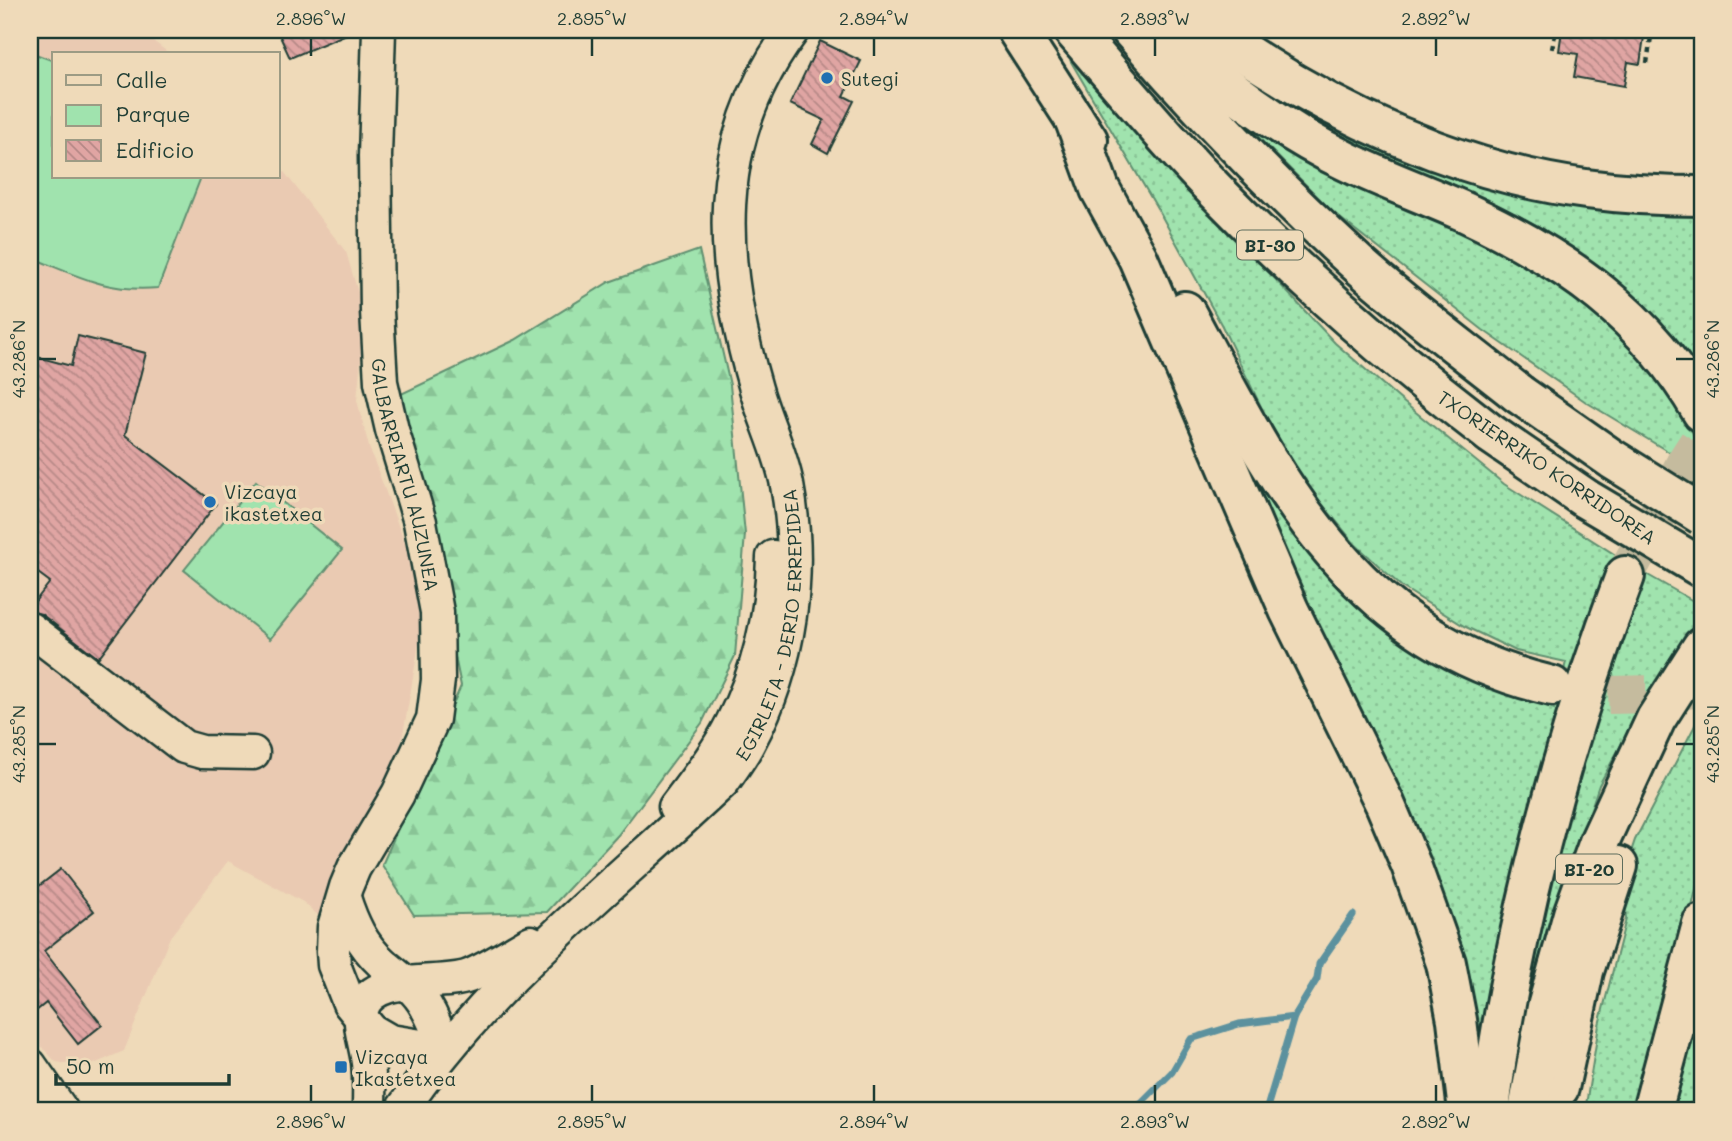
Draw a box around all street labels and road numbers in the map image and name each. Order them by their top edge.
road number: BI-30 [1237,230,1303,260]
street label: GALBARRIARTU AUZUNEA [367,358,445,593]
street label: TXORIERRIKO KORRIDOREA [1433,384,1661,550]
street label: EGIRLETA - DERIO ERREPIDEA [729,487,806,765]
road number: BI-20 [1556,854,1622,884]

